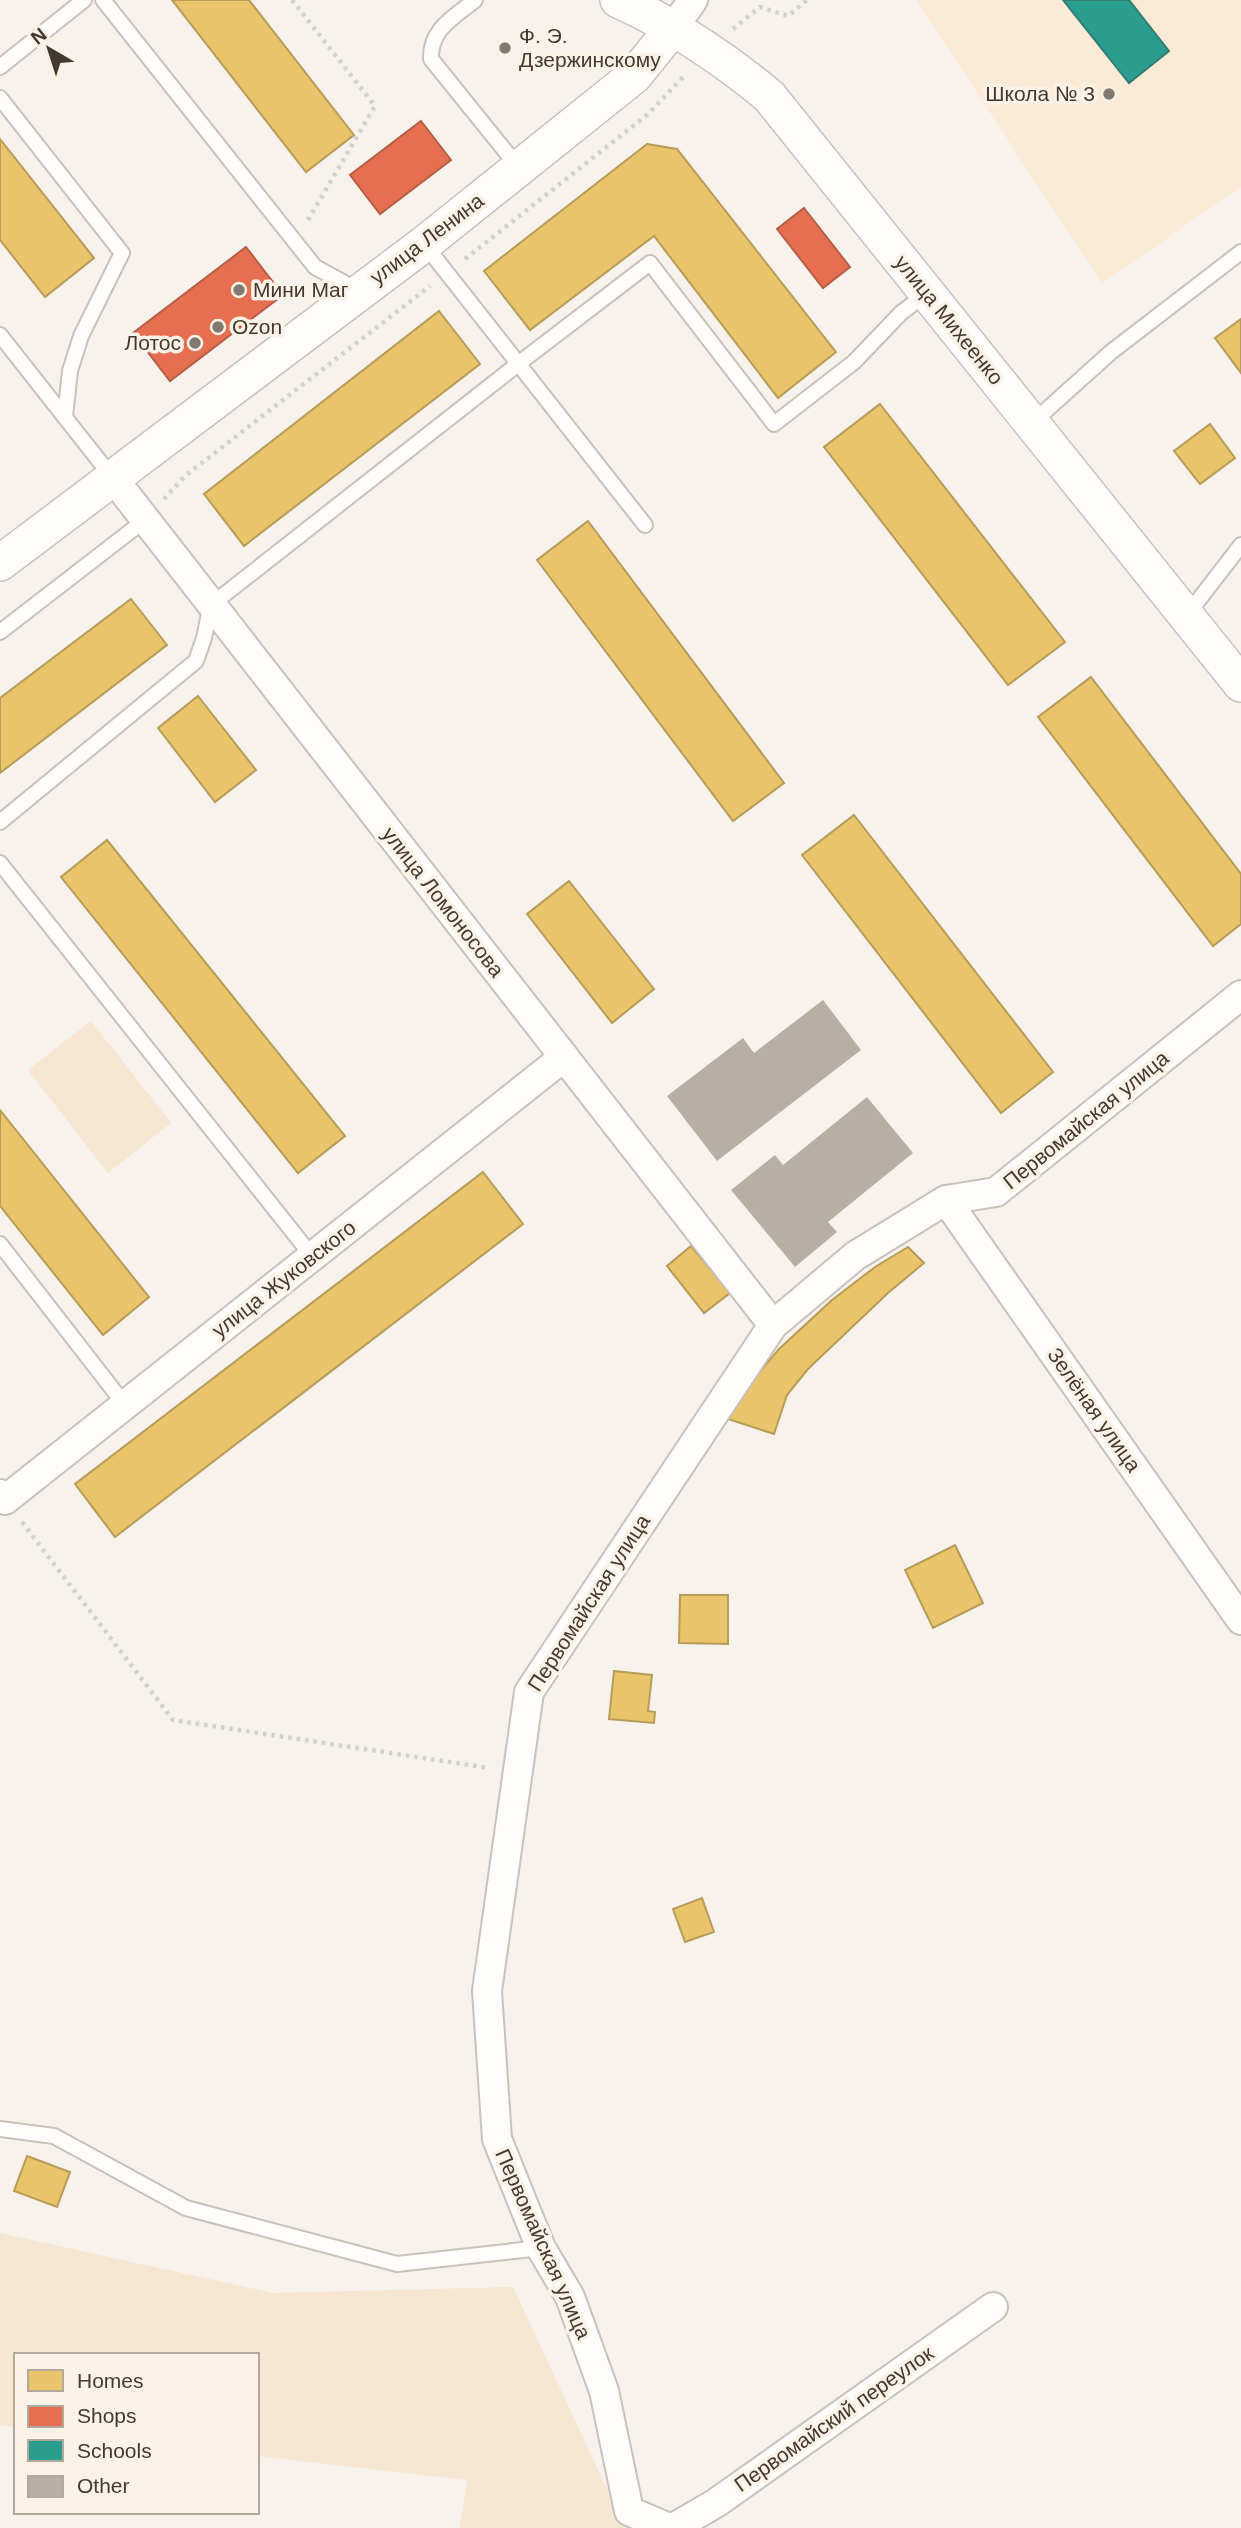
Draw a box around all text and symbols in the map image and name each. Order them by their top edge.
north arrow [14,14,84,84]
text: N [27,24,51,49]
place label: Ф. Э. Дзержинскому [519,24,661,71]
marker: Ф. Э. Дзержинскому [497,40,513,56]
place label: Школа № 3 [985,82,1095,105]
marker: Школа № 3 [1101,86,1117,102]
street label: улица Ленина [366,188,488,289]
street label: улица Михеенко [890,251,1008,389]
place label: Мини Маг [253,278,349,301]
marker: Мини Маг [231,282,247,298]
place label: Ozon [232,315,282,338]
marker: Ozon [210,319,226,335]
place label: Лотос [124,331,181,354]
marker: Лотос [187,335,203,351]
street label: улица Ломоносова [378,822,509,981]
street label: Первомайская улица [999,1046,1173,1193]
street label: улица Жуковского [207,1215,360,1342]
street label: Зелёная улица [1043,1343,1146,1476]
street label: Первомайская улица [523,1510,654,1695]
street label: Первомайская улица [491,2145,596,2343]
street label: Первомайский переулок [730,2341,938,2496]
legend [14,2353,259,2514]
text: Homes [77,2369,144,2392]
text: Shops [77,2404,137,2427]
text: Schools [77,2439,152,2462]
text: Other [77,2474,130,2497]

